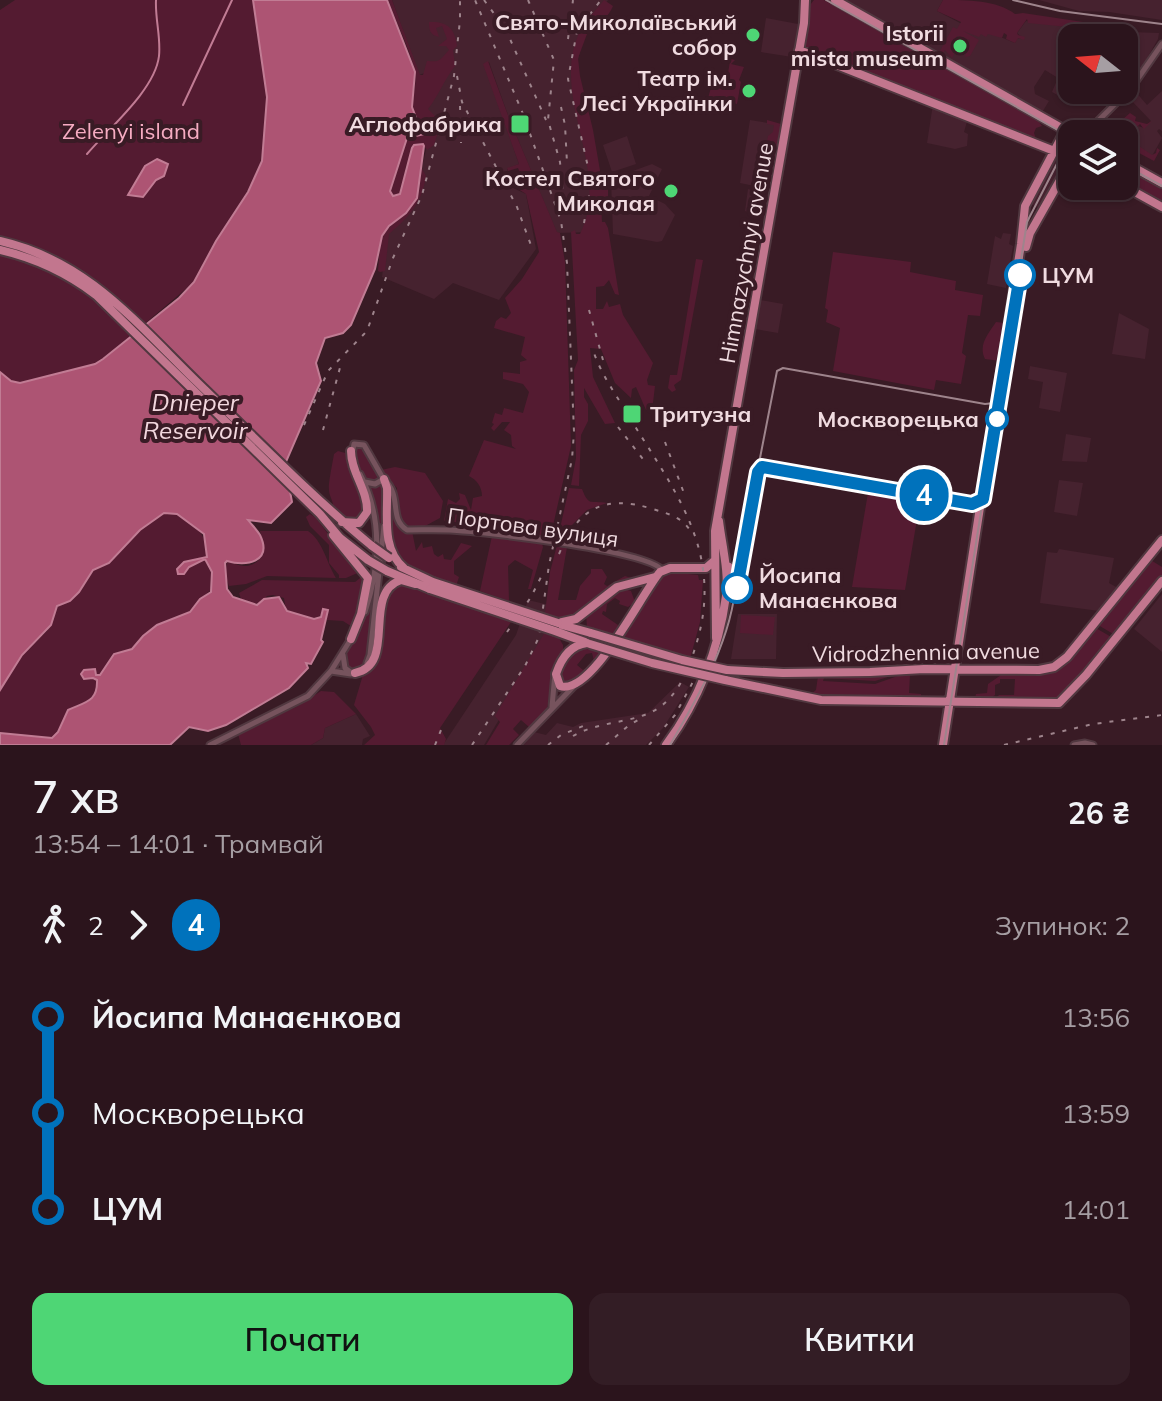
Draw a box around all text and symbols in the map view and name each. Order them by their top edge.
place label: Свято-Миколаївський собор [495,8,737,61]
place label: Istorii mista museum [791,19,944,72]
north arrow [1058,24,1138,104]
map controls [1058,24,1138,200]
marker: Свято-Миколаївський собор [744,26,762,44]
marker: Istorii mista museum [951,37,969,55]
place label: Театр ім. Лесі Українки [580,64,733,117]
marker: Театр ім. Лесі Українки [740,82,758,100]
place label: Аглофабрика [349,110,502,138]
marker: Аглофабрика [509,113,531,135]
park label: Zelenyi island [62,117,200,145]
button: layers [1058,120,1138,200]
street label: Himnazychnyi avenue [713,140,779,366]
place label: Костел Святого Миколая [485,164,655,217]
marker: Костел Святого Миколая [662,182,680,200]
marker: ЦУМ [1005,260,1035,290]
place label: ЦУМ [1042,261,1094,289]
water label: Dnieper Reservoir [143,387,249,445]
place label: Тритузна [650,400,752,428]
marker: Тритузна [621,403,643,425]
place label: Москворецька [817,405,979,433]
marker: Москворецька [986,408,1008,430]
line badge: 4 [898,469,950,521]
text: 4 [916,477,932,512]
street label: Портова вулиця [446,501,620,553]
place label: Йосипа Манаєнкова [759,561,898,614]
marker: Йосипа Манаєнкова [722,573,752,603]
street label: Vidrodzhennia avenue [812,636,1040,668]
text: 7 хв [32,769,119,824]
text: 26 ₴ [1068,794,1130,832]
text: 13:54 – 14:01 · Трамвай [32,827,324,860]
icon: walk [32,903,76,947]
icon: forward [116,903,160,947]
text: 4 [188,907,204,942]
text: 2 [88,909,104,942]
text: Зупинок: 2 [995,909,1130,942]
text: Йосипа Манаєнкова [92,998,402,1036]
text: 13:56 [1062,1001,1130,1034]
text: Москворецька [92,1094,305,1132]
text: 13:59 [1062,1097,1130,1130]
text: ЦУМ [92,1190,163,1228]
text: 14:01 [1062,1193,1130,1226]
button: Почати [32,1293,573,1385]
button: Квитки [589,1293,1130,1385]

